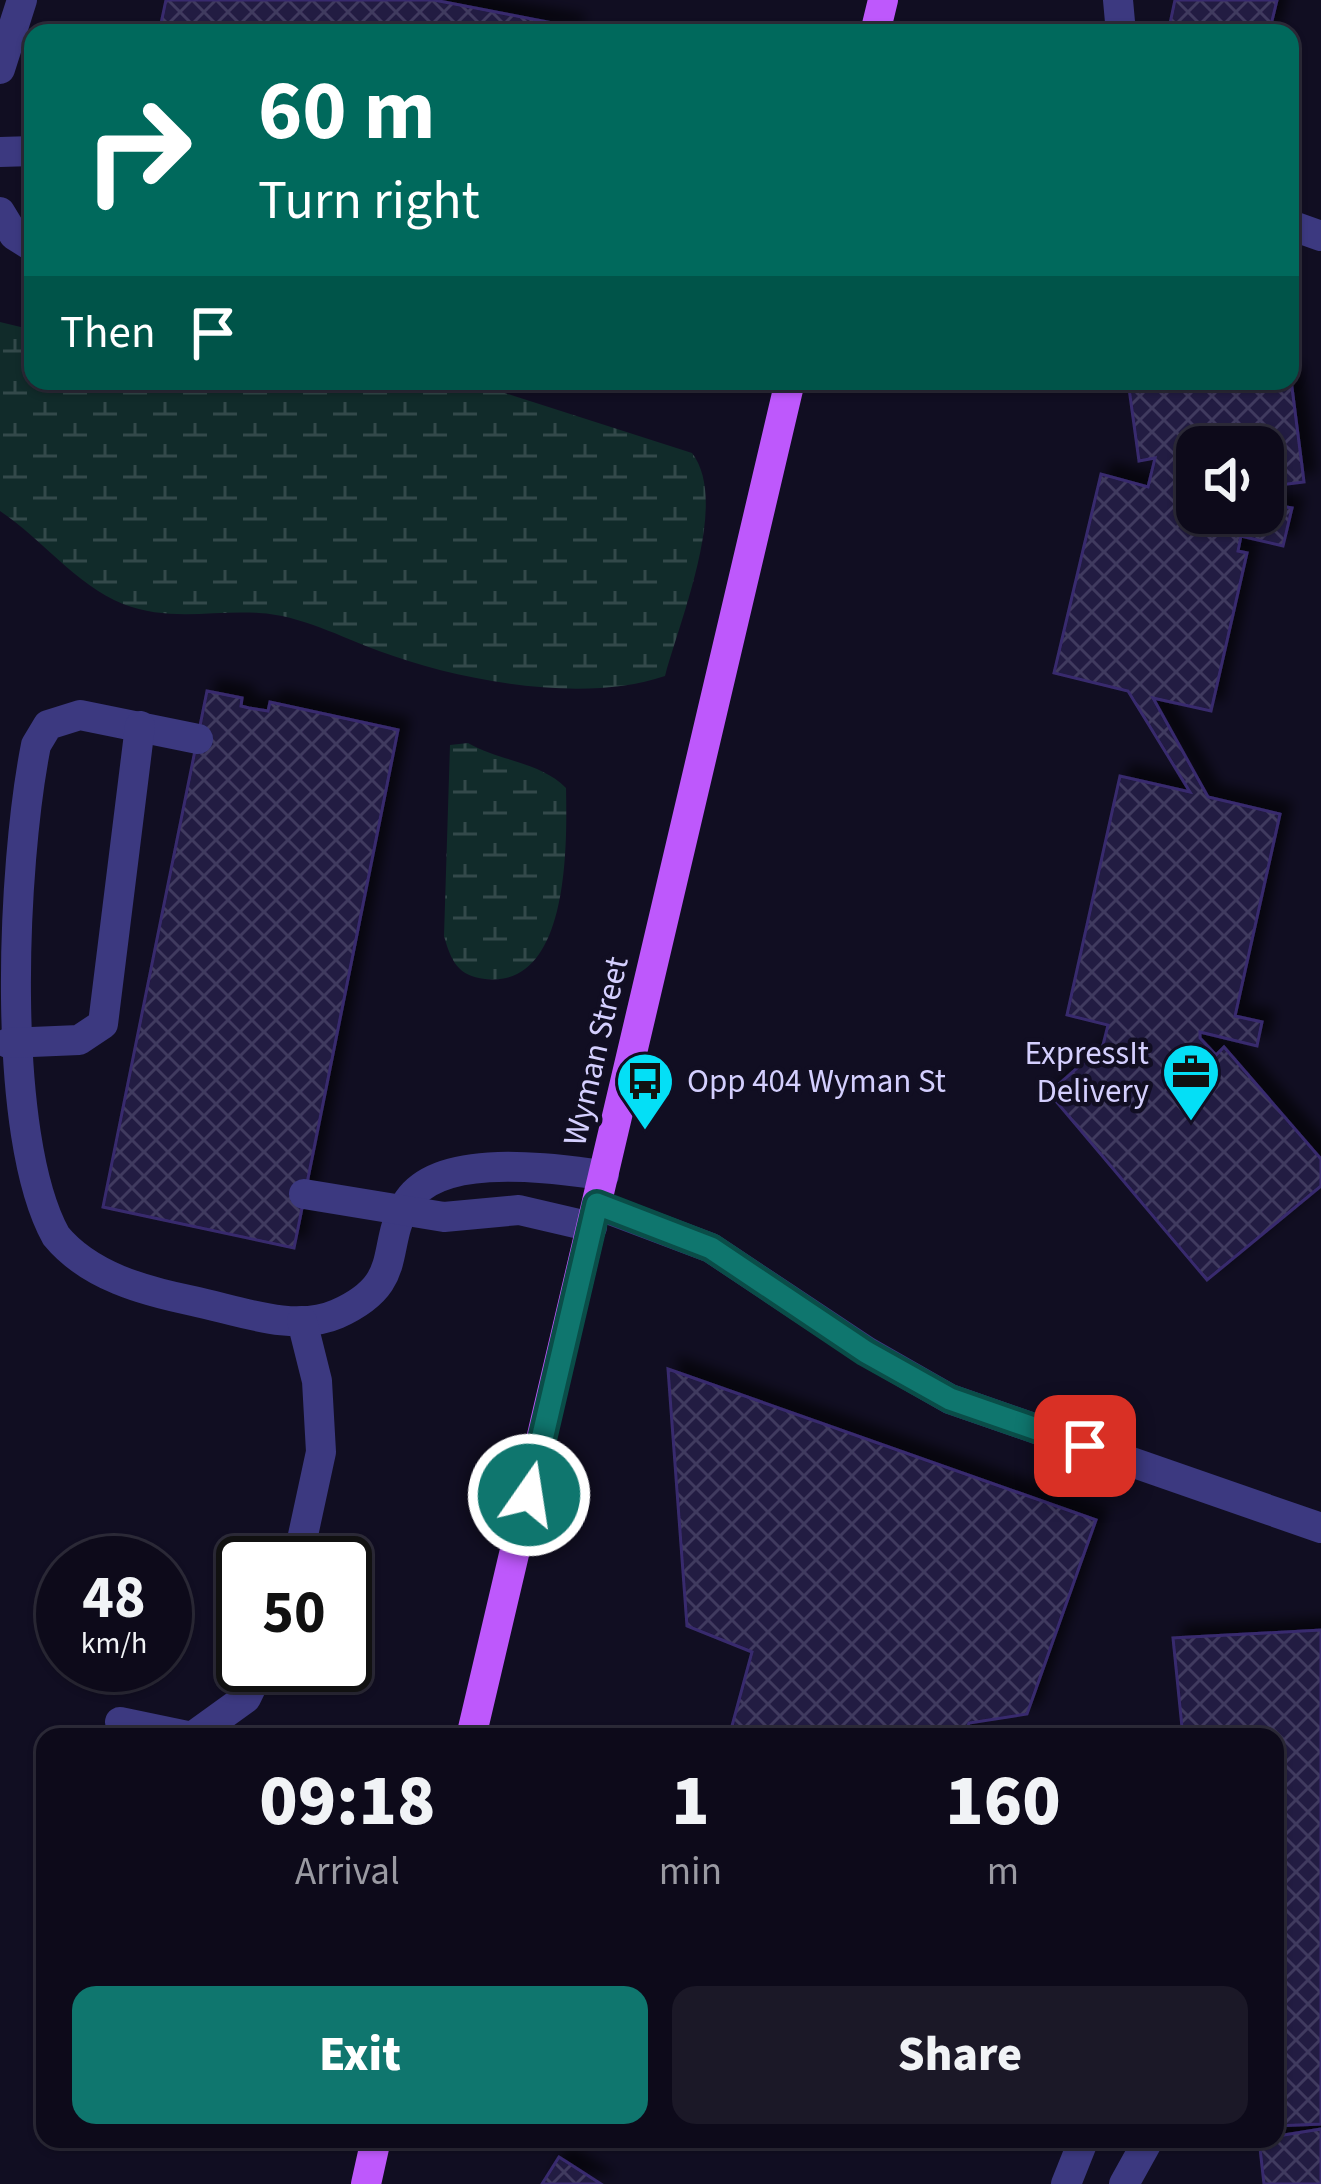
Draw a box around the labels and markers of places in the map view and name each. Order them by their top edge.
place label: ExpressIt Delivery [1025,1030,1150,1115]
office icon: ExpressIt Delivery [1160,1041,1222,1123]
bus stop icon: Opp 404 Wyman St [614,1050,676,1132]
place label: Opp 404 Wyman St [687,1058,946,1105]
pin [1034,1395,1136,1497]

